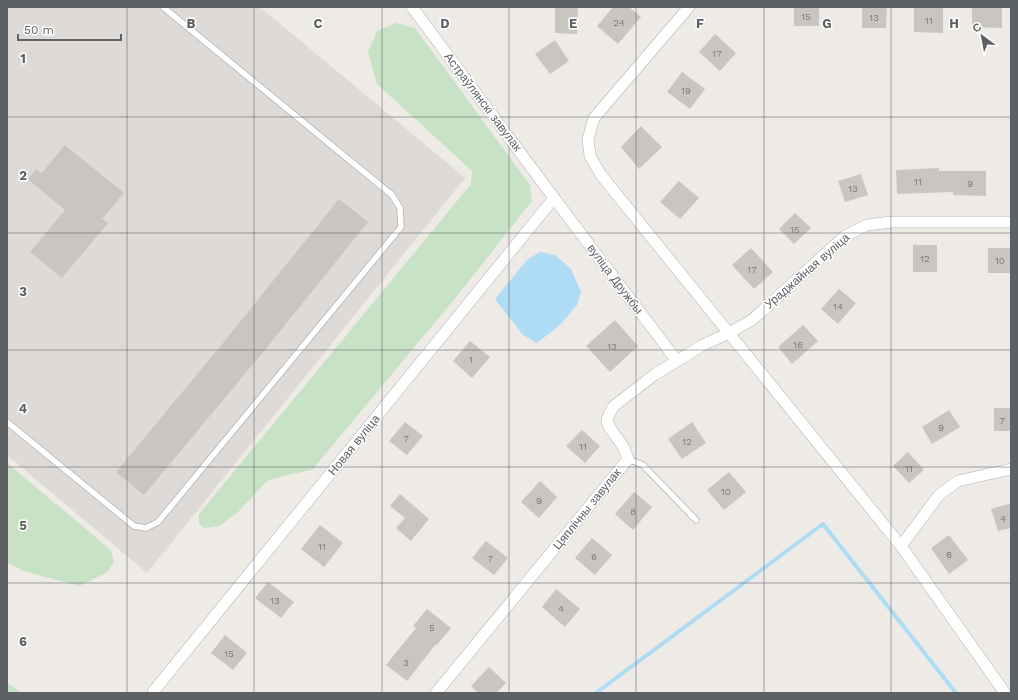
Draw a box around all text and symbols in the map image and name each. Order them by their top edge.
house number: 15 [801,11,811,22]
house number: 13 [869,12,879,23]
house number: 11 [925,15,933,26]
scale bar [18,16,121,42]
text: B [187,16,196,31]
text: C [314,16,323,31]
text: D [440,16,450,31]
text: E [569,16,577,31]
text: F [696,16,704,31]
text: G [822,16,832,31]
text: H [949,16,959,31]
north arrow [962,16,1002,56]
house number: 24 [613,17,625,28]
text: С [970,20,984,36]
text: 50 m [24,23,54,37]
house number: 17 [712,48,722,59]
street label: Астраўлянскі завулак [441,50,525,155]
text: 1 [20,51,26,66]
house number: 19 [681,85,691,96]
text: 2 [19,168,27,183]
house number: 11 [914,176,922,187]
house number: 9 [967,178,973,189]
house number: 13 [848,183,858,194]
house number: 15 [790,224,800,235]
street label: Ураджайная вуліца [762,230,853,312]
street label: вуліца Дружбы [584,241,646,317]
house number: 12 [920,253,930,264]
house number: 10 [995,255,1005,266]
house number: 17 [747,264,757,275]
text: 3 [19,284,27,299]
house number: 14 [833,301,843,312]
house number: 16 [793,339,803,350]
house number: 13 [607,341,617,352]
house number: 1 [469,354,473,365]
text: 4 [19,401,28,416]
street label: Новая вуліца [325,412,383,478]
house number: 7 [999,415,1005,426]
house number: 9 [938,422,944,433]
house number: 7 [403,433,409,444]
house number: 12 [682,436,692,447]
house number: 11 [579,441,587,452]
house number: 11 [905,463,913,474]
street label: Цяплічны завулак [550,465,624,552]
house number: 10 [721,486,731,497]
house number: 9 [536,495,542,506]
house number: 8 [630,506,636,517]
house number: 4 [1000,513,1006,524]
text: 5 [19,518,27,533]
house number: 11 [318,541,326,552]
house number: 6 [946,549,952,560]
house number: 6 [591,551,597,562]
house number: 7 [487,553,493,564]
house number: 13 [270,595,280,606]
house number: 4 [558,603,564,614]
house number: 5 [429,622,435,633]
text: 6 [19,634,27,649]
house number: 15 [224,648,234,659]
house number: 3 [403,657,409,668]

